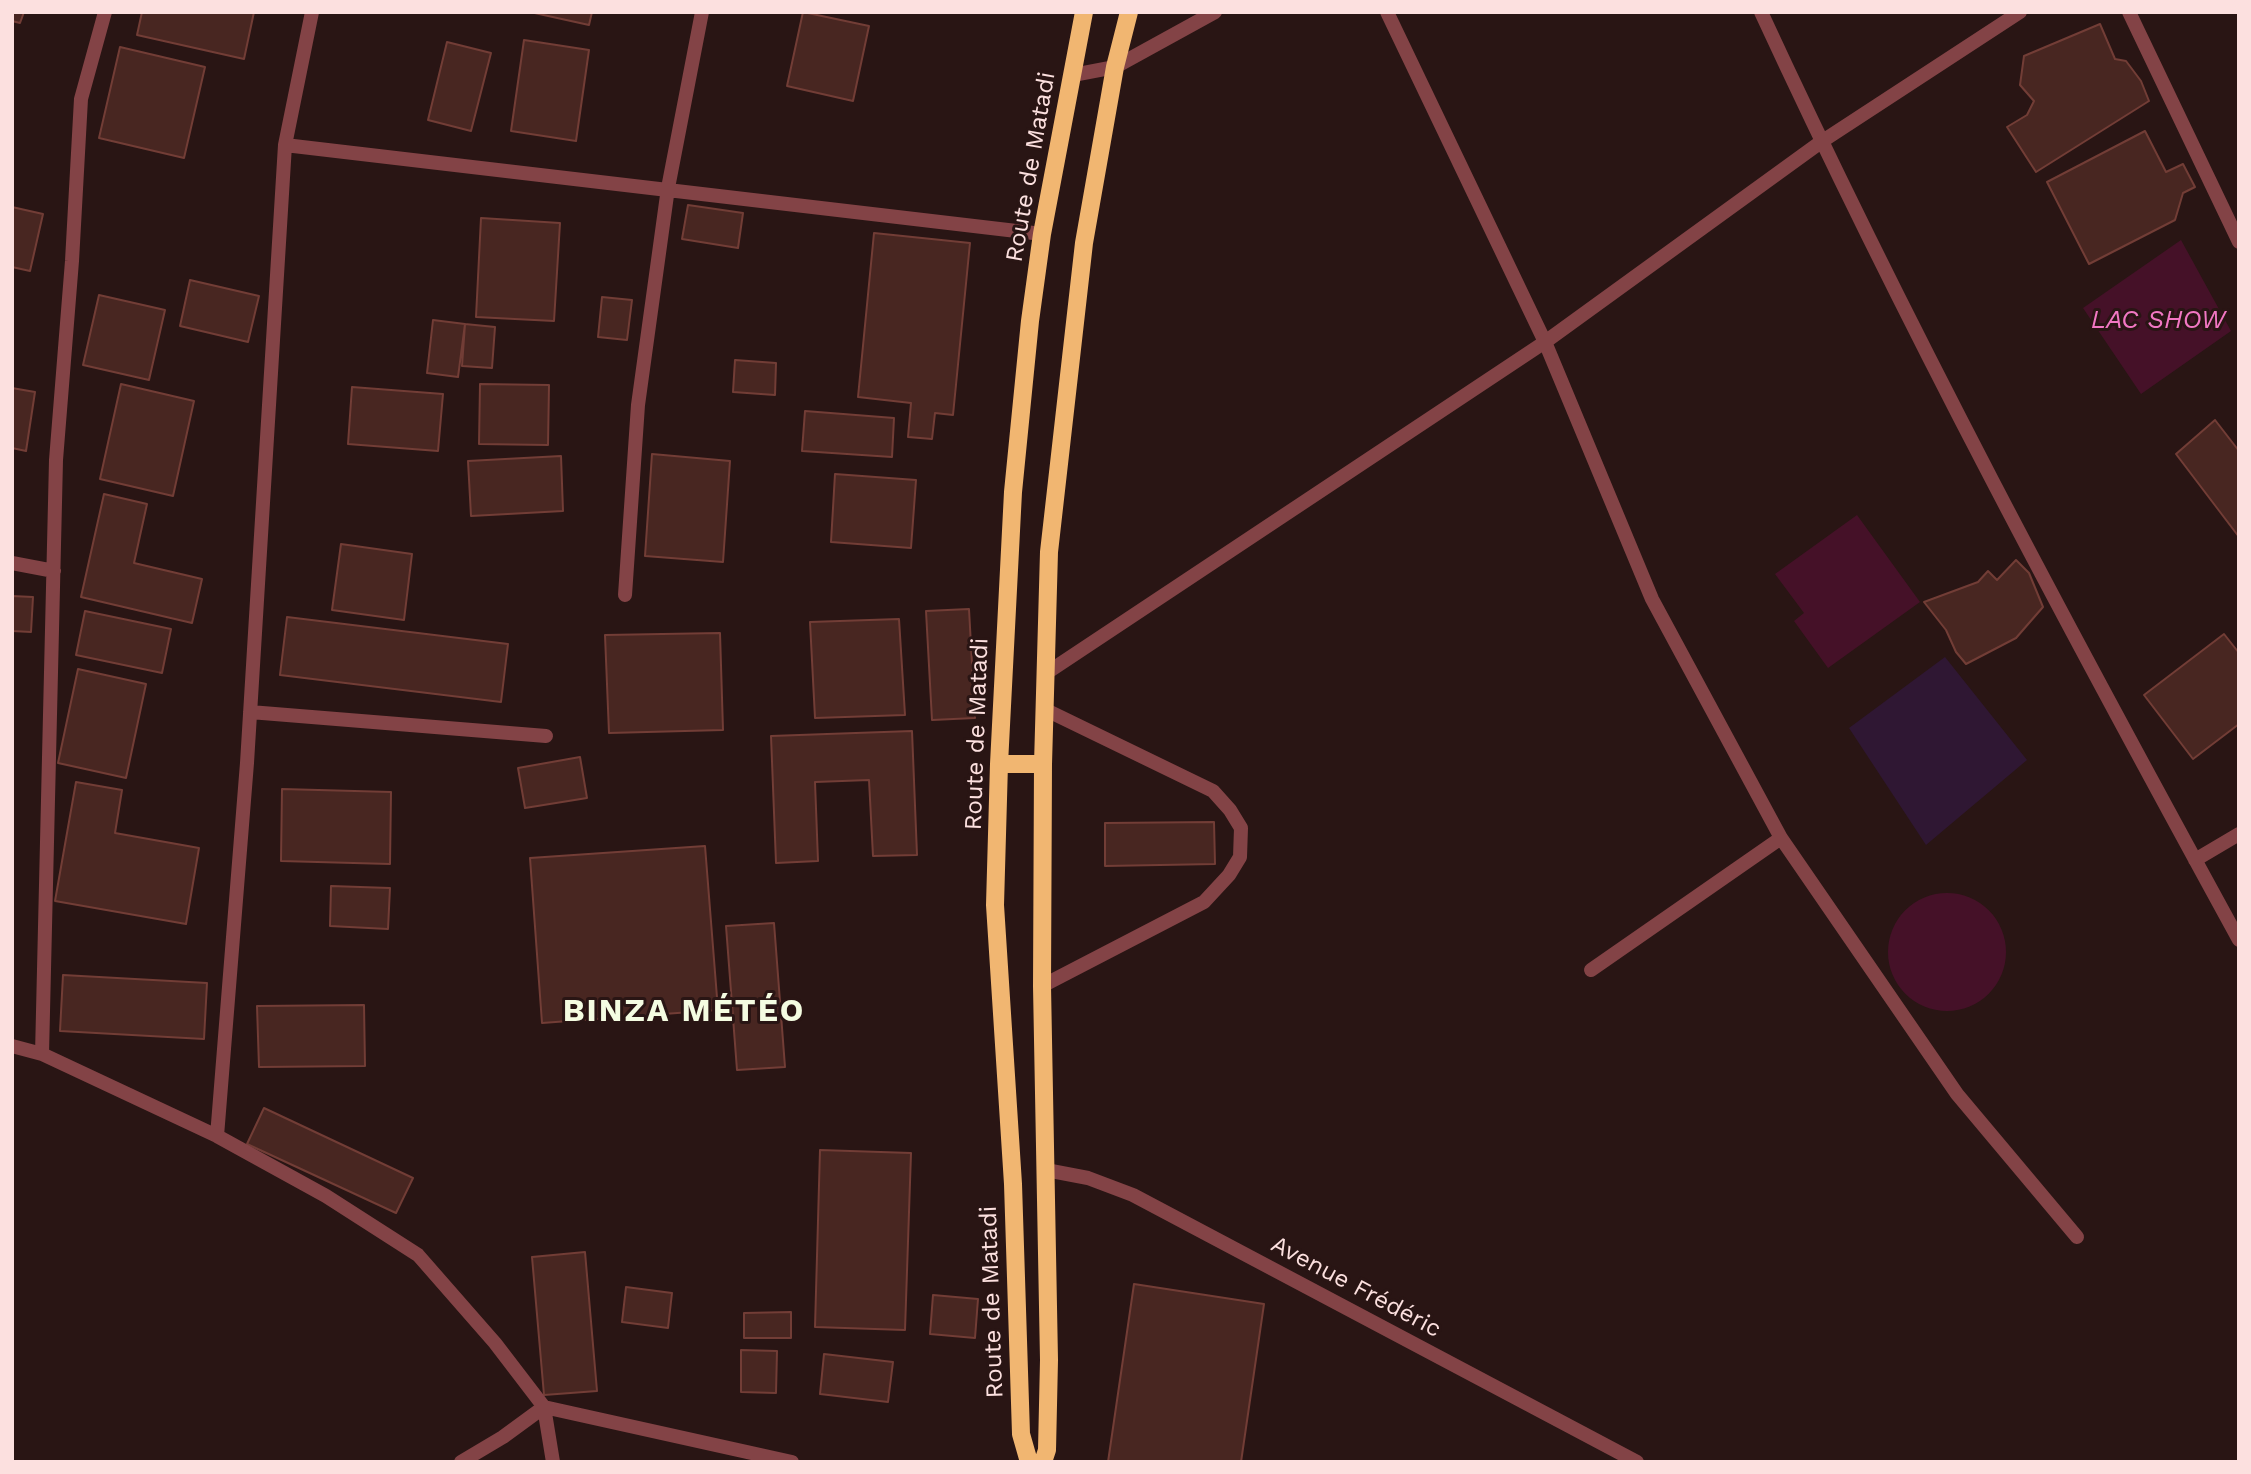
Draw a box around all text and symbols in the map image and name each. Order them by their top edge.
street label: Route de Matadi [1000,70,1062,264]
water label: LAC SHOW [2091,304,2225,336]
street label: Route de Matadi [959,637,995,831]
district label: BINZA MÉTÉO [564,993,804,1031]
street label: Route de Matadi [974,1205,1010,1399]
street label: Avenue Frédéric [1266,1230,1446,1344]

